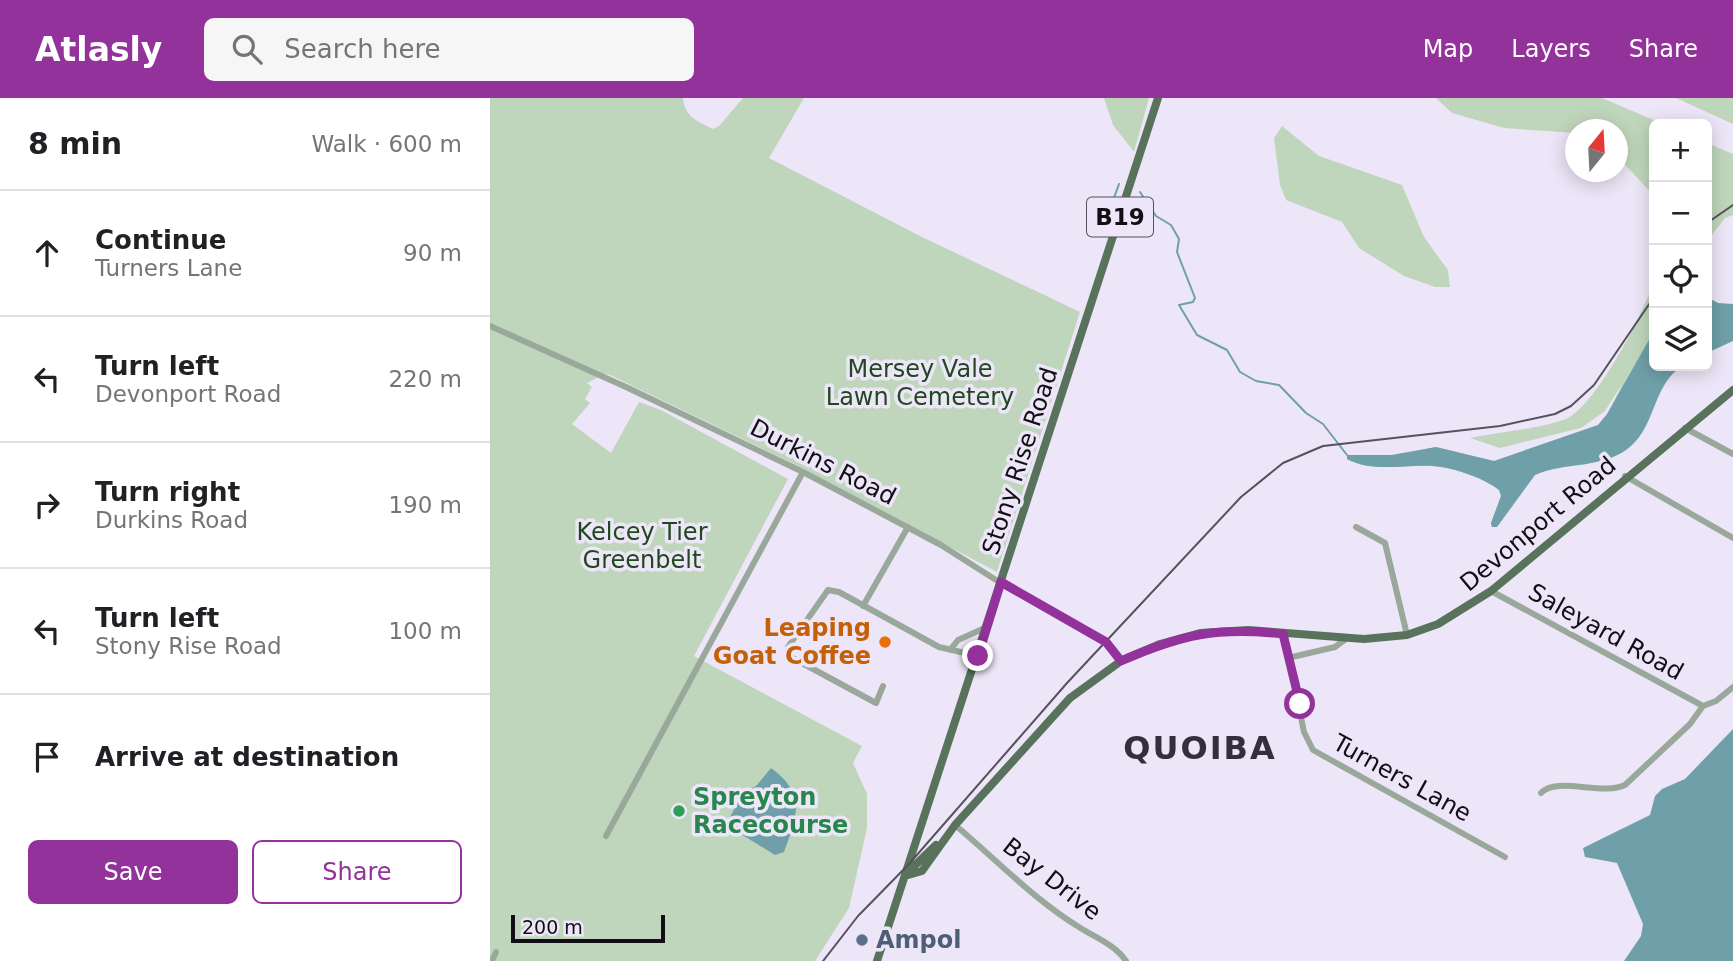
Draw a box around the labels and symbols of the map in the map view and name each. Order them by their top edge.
north arrow [1565,119,1628,182]
road number: B19 [1087,198,1153,236]
park label: Mersey Vale Lawn Cemetery [826,355,1014,411]
street label: Stony Rise Road [977,364,1063,558]
street label: Durkins Road [745,413,901,511]
street label: Devonport Road [1455,451,1621,597]
park label: Kelcey Tier Greenbelt [577,518,708,574]
street label: Saleyard Road [1524,578,1688,686]
place label: Leaping Goat Coffee [713,614,871,670]
marker: Leaping Goat Coffee [877,634,893,650]
route end [962,640,993,671]
route start [1284,688,1315,719]
street label: Turners Lane [1327,728,1476,828]
district label: QUOIBA [1123,729,1277,767]
place label: Spreyton Racecourse [693,783,848,839]
marker: Spreyton Racecourse [671,803,687,819]
street label: Bay Drive [997,832,1107,926]
scale bar [511,912,665,944]
place label: Ampol [876,926,961,954]
marker: Ampol [854,932,870,948]

